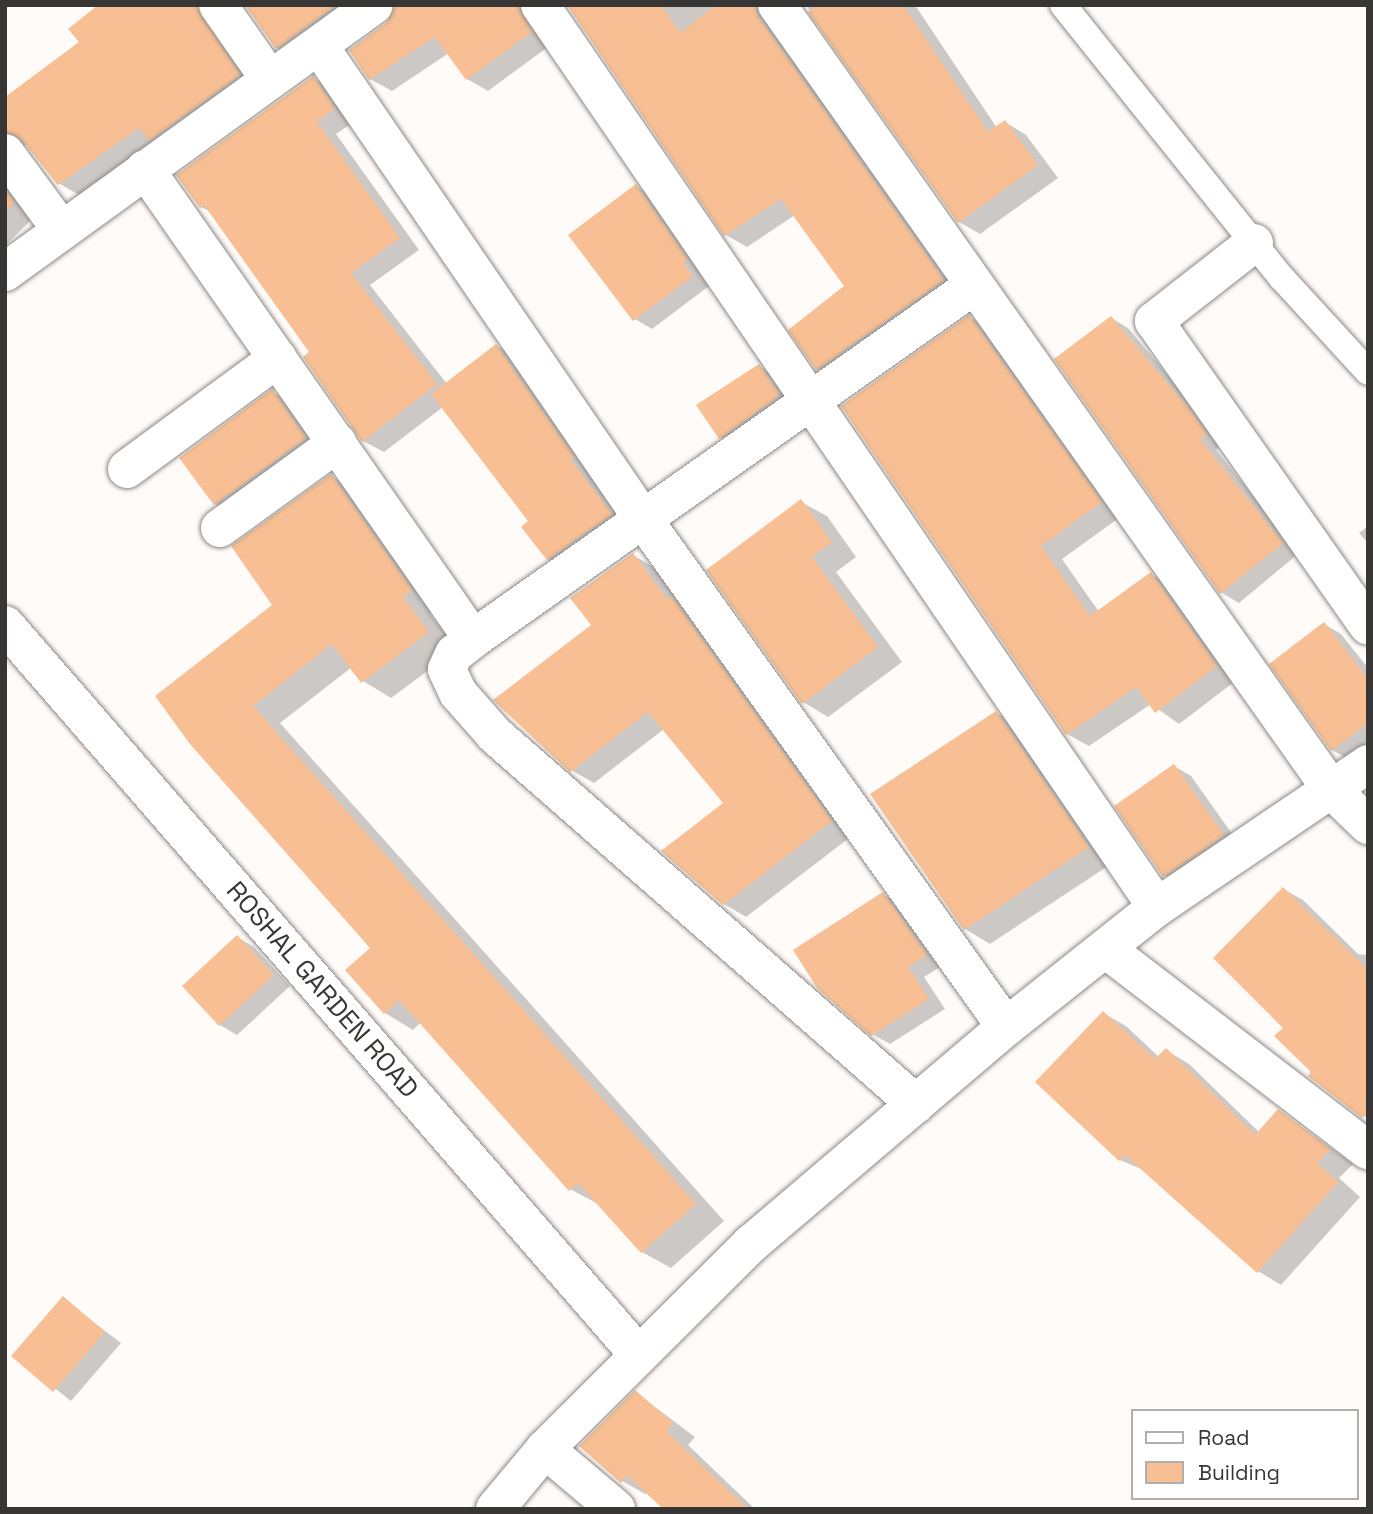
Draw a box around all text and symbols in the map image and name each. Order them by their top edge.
street label: ROSHAL GARDEN ROAD [219,875,425,1105]
legend [1132,1409,1359,1500]
text: Road [1198,1424,1250,1451]
text: Building [1198,1459,1280,1486]

